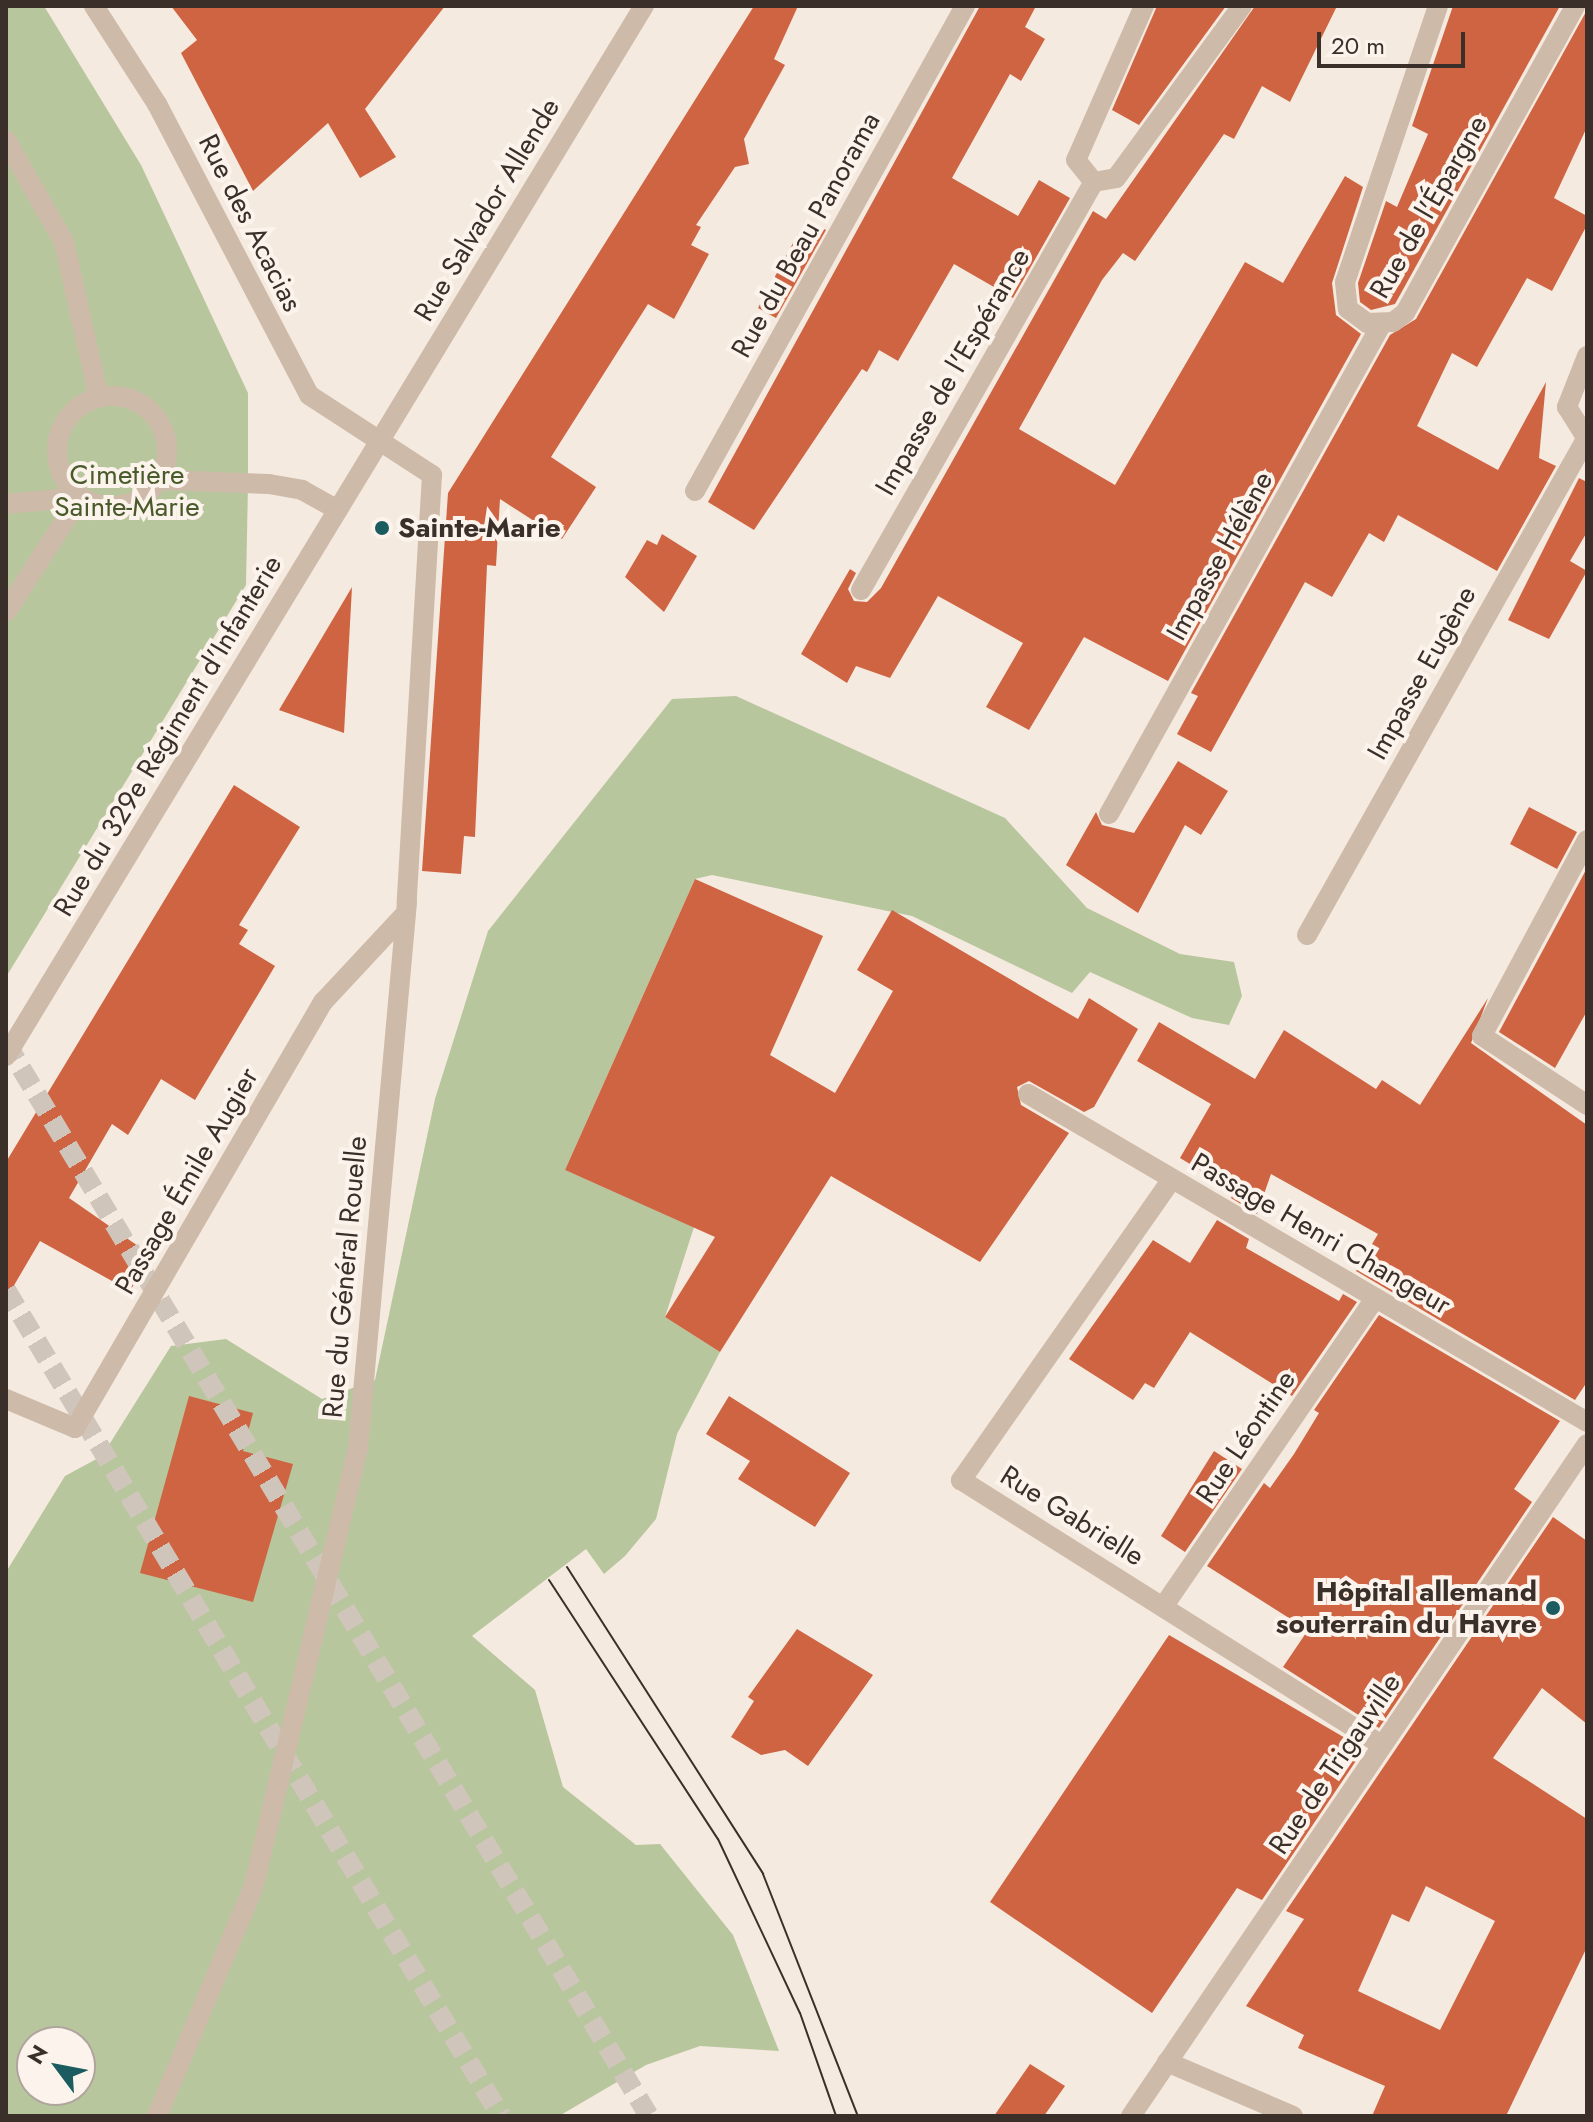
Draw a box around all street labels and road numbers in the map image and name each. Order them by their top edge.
street label: Rue Salvador Allende [407,92,567,328]
street label: Rue du Beau Panorama [725,107,887,363]
street label: Rue de l'Épargne [1363,110,1495,304]
street label: Rue des Acacias [191,129,309,317]
street label: Impasse de l'Espérance [869,243,1037,501]
street label: Impasse Hélène [1160,466,1280,646]
street label: Rue du 329e Régiment d'Infanterie [47,549,289,923]
street label: Impasse Eugène [1360,580,1484,766]
street label: Passage Émile Augier [108,1062,266,1300]
street label: Rue du Général Rouelle [316,1135,374,1419]
street label: Passage Henri Changeur [1185,1146,1457,1322]
street label: Rue Léontine [1189,1364,1303,1510]
street label: Rue Gabrielle [994,1459,1150,1573]
street label: Rue de Trigauville [1262,1667,1408,1861]

